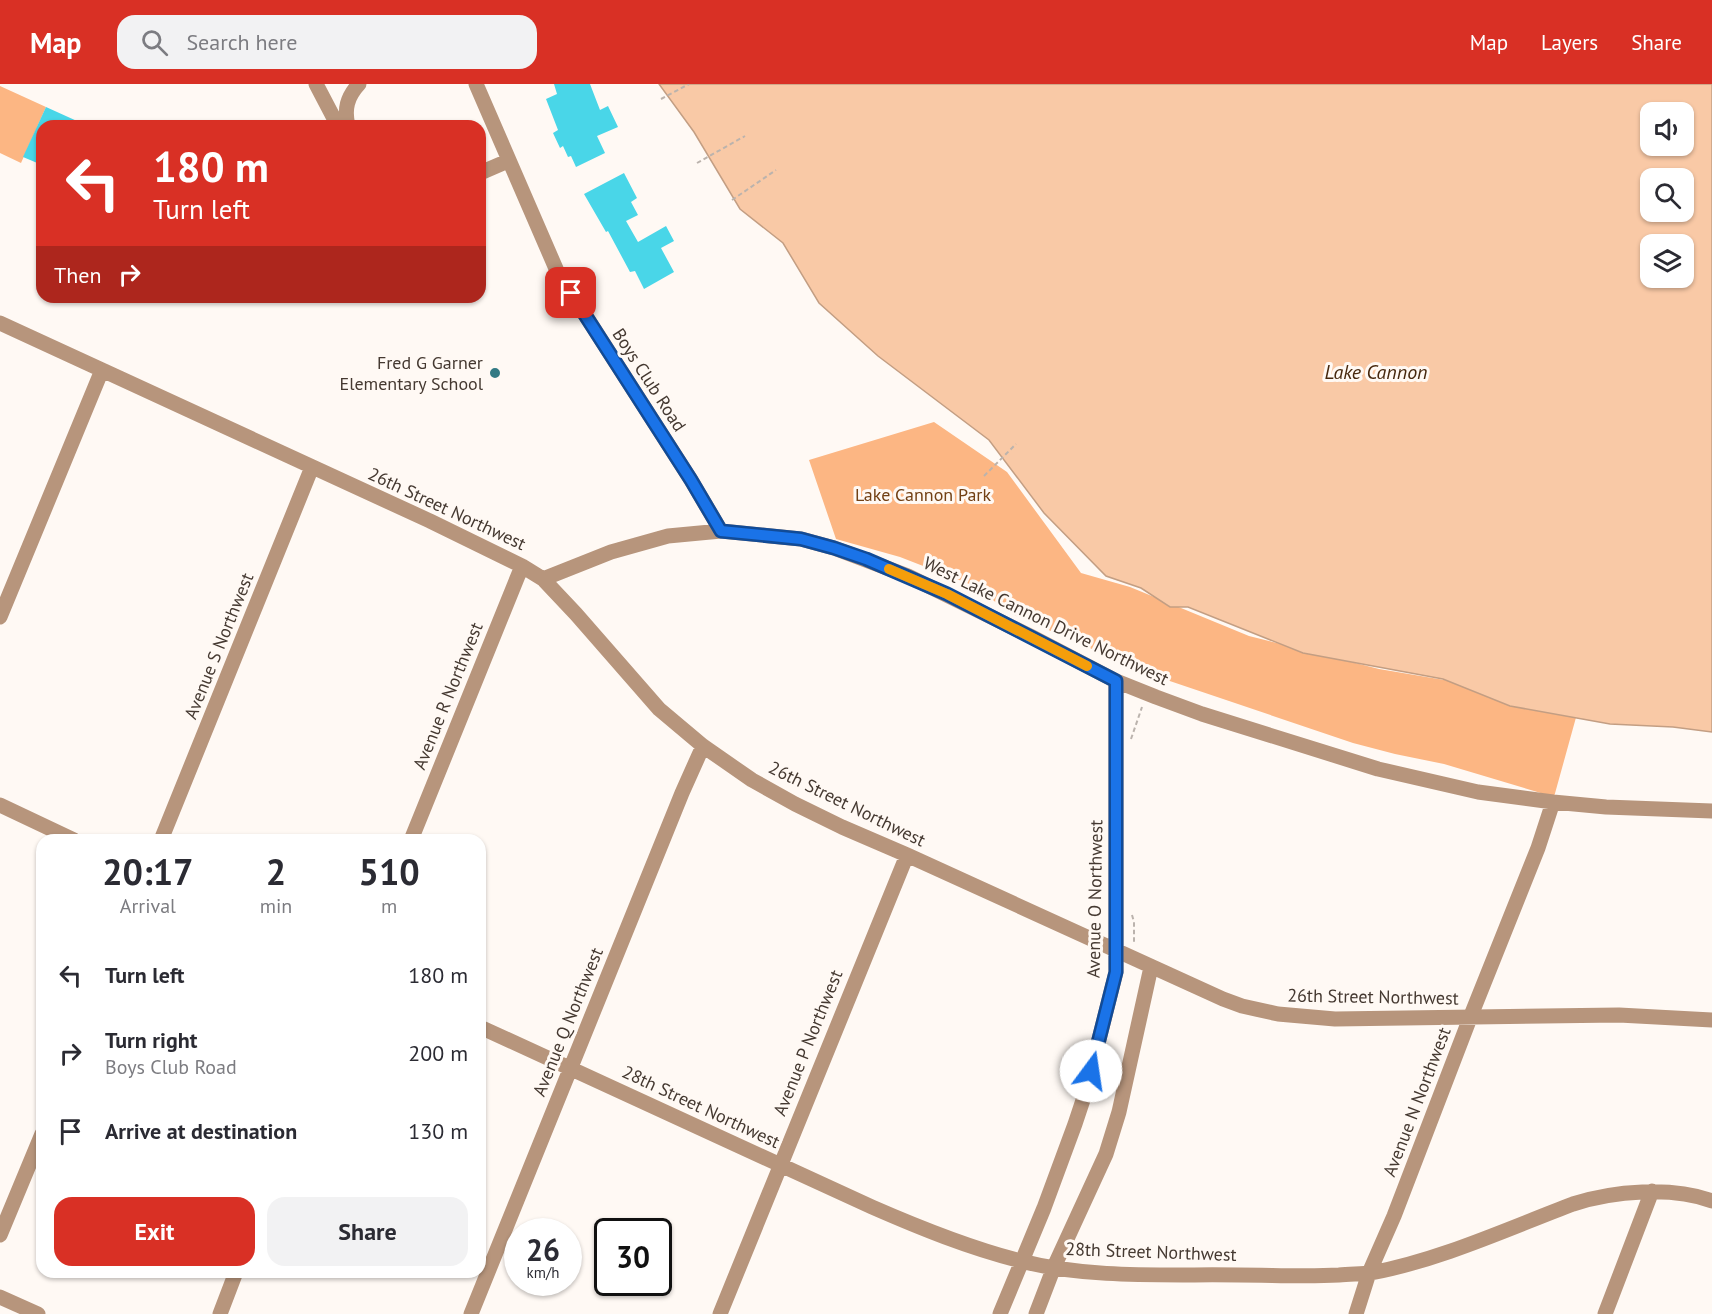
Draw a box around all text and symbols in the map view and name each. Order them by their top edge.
search box [117,15,537,69]
text: Map [30,24,81,61]
icon: search [138,26,171,59]
text: Search here [186,28,297,56]
text: Map [1470,29,1508,56]
text: Layers [1541,29,1598,56]
text: Share [1631,29,1682,56]
map controls [1640,102,1694,288]
button: sound [1640,102,1694,156]
text: 180 m [153,139,269,194]
icon: left [54,144,132,222]
button: search [1640,168,1694,222]
text: Turn left [153,192,250,226]
button: layers [1640,234,1694,288]
icon: right [113,258,146,291]
text: Then [54,261,101,289]
pin [545,267,596,318]
icon: arrive [554,276,587,309]
street label: Boys Club Road [607,324,691,436]
place label: Fred G Garner Elementary School [340,351,484,395]
water label: Lake Cannon [1324,359,1428,385]
marker: Fred G Garner Elementary School [488,366,502,380]
street label: 26th Street Northwest [365,462,530,555]
park label: Lake Cannon Park [855,483,991,506]
street label: West Lake Cannon Drive Northwest [920,551,1173,690]
street label: Avenue S Northwest [179,569,258,722]
street label: Avenue R Northwest [408,619,488,773]
street label: 26th Street Northwest [765,756,929,851]
street label: Avenue O Northwest [1082,820,1107,978]
text: 20:17 [102,848,194,895]
text: 2 [266,848,286,895]
text: 510 [359,848,420,895]
text: Arrival [120,893,176,919]
text: min [260,893,292,919]
text: m [381,893,397,919]
street label: Avenue Q Northwest [527,944,608,1100]
icon: left [54,959,87,992]
text: Turn left [105,961,185,989]
text: 180 m [408,961,468,989]
street label: Avenue P Northwest [768,966,847,1119]
street label: 26th Street Northwest [1287,984,1459,1009]
street label: Avenue N Northwest [1377,1024,1456,1180]
text: Turn right [105,1026,197,1054]
icon: right [54,1037,87,1070]
text: 200 m [408,1039,468,1067]
position arrow [1059,1039,1123,1103]
text: Boys Club Road [105,1054,237,1080]
street label: 28th Street Northwest [619,1060,784,1153]
icon: arrive [54,1115,87,1148]
text: Arrive at destination [105,1117,297,1145]
text: 130 m [408,1117,468,1145]
button: Exit [54,1197,255,1266]
button: Share [267,1197,468,1266]
speed limit sign: 30 [594,1218,672,1296]
text: 26 [526,1230,560,1269]
street label: 28th Street Northwest [1065,1237,1237,1266]
text: km/h [527,1263,559,1282]

